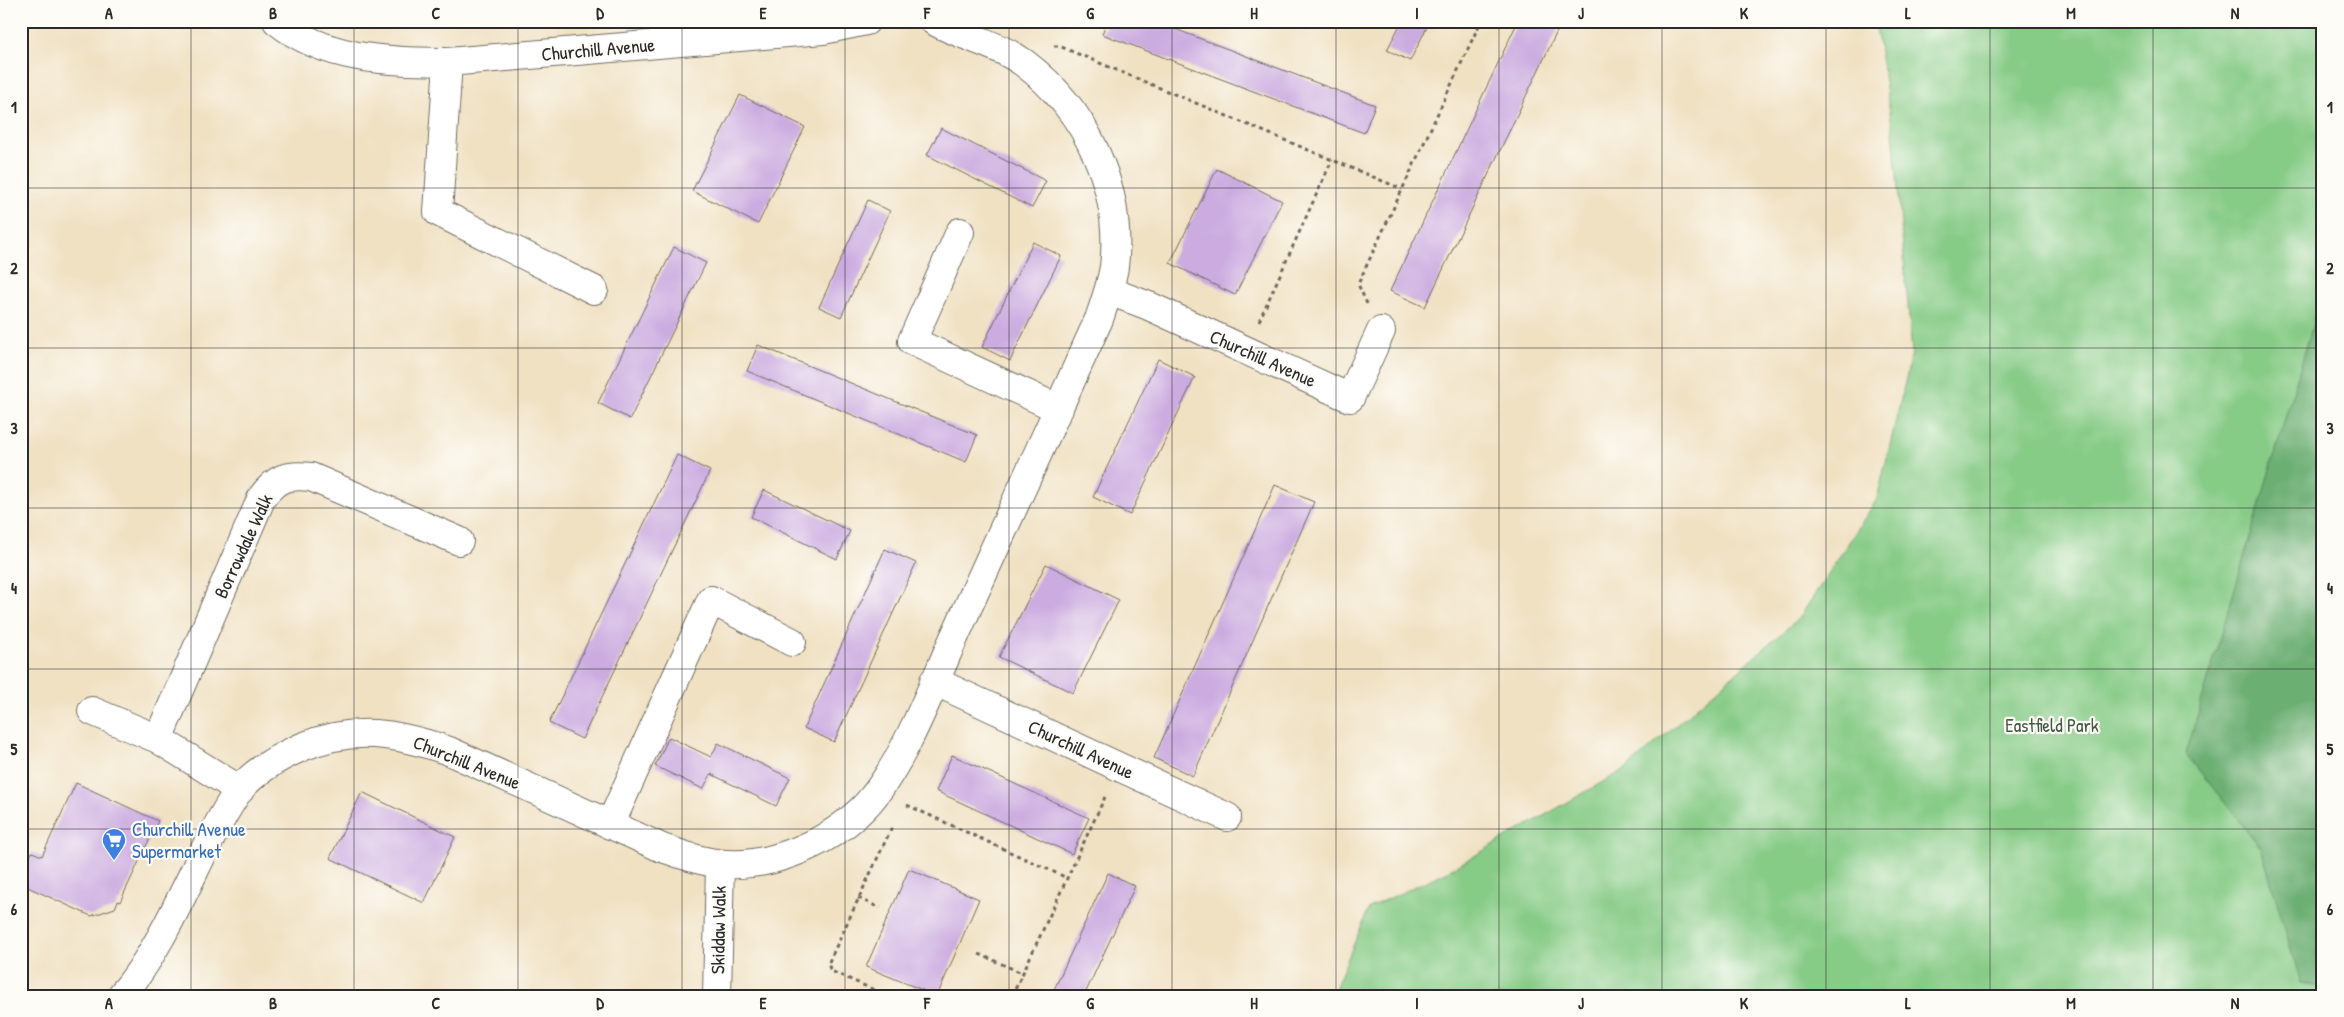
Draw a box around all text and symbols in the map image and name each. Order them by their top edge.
text: A [105,2,113,24]
text: B [269,2,277,24]
text: C [432,2,441,24]
text: D [596,2,604,24]
text: E [759,2,767,24]
text: F [923,2,931,24]
text: G [1086,2,1094,24]
text: H [1250,2,1258,24]
text: I [1415,2,1419,24]
text: J [1578,2,1584,24]
text: K [1740,2,1749,24]
text: L [1905,2,1911,24]
text: M [2066,2,2076,24]
text: N [2231,2,2240,24]
street label: Churchill Avenue [540,31,656,67]
text: 1 [11,96,17,118]
text: 1 [2327,96,2333,118]
text: 2 [10,257,18,279]
text: 2 [2326,257,2334,279]
street label: Churchill Avenue [1206,323,1321,393]
text: 3 [10,417,18,439]
text: 3 [2326,417,2334,439]
street label: Borrowdale Walk [207,490,279,602]
text: 4 [11,577,17,599]
text: 4 [2327,577,2333,599]
park label: Eastfield Park [2005,712,2099,738]
street label: Churchill Avenue [1024,713,1138,785]
street label: Churchill Avenue [409,729,525,796]
text: 5 [11,738,18,760]
text: 5 [2327,738,2334,760]
place label: Churchill Avenue Supermarket [132,816,246,864]
supermarket icon: Churchill Avenue Supermarket [101,827,127,861]
street label: Skiddaw Walk [704,885,732,974]
text: 6 [11,898,18,920]
text: 6 [2327,898,2334,920]
text: A [105,992,113,1014]
text: B [269,992,277,1014]
text: C [432,992,441,1014]
text: D [596,992,604,1014]
text: E [759,992,767,1014]
text: F [923,992,931,1014]
text: G [1086,992,1094,1014]
text: H [1250,992,1258,1014]
text: I [1415,992,1419,1014]
text: J [1578,992,1584,1014]
text: K [1740,992,1749,1014]
text: L [1905,992,1911,1014]
text: M [2066,992,2076,1014]
text: N [2231,992,2240,1014]

